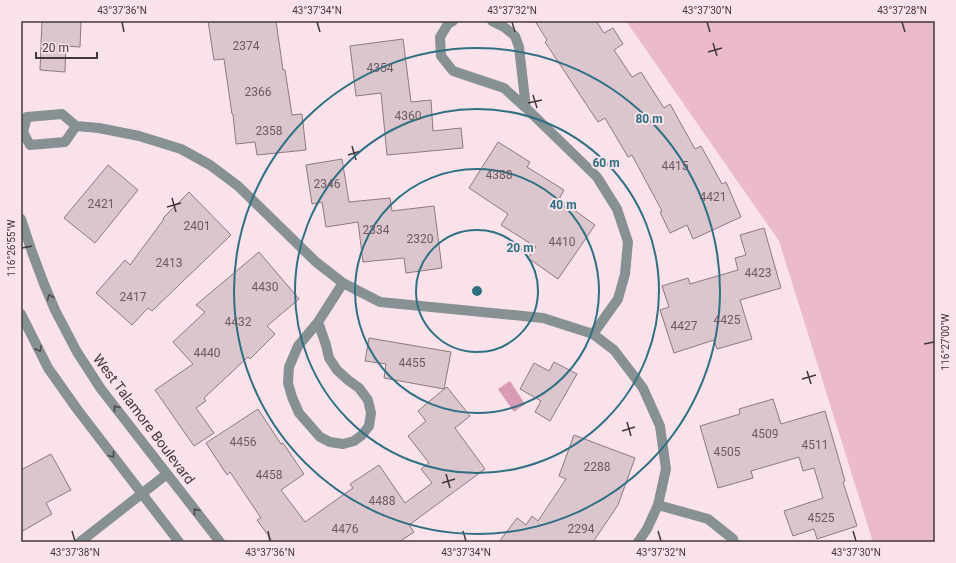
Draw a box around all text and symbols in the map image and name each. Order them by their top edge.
text: 43°37'36"N [97,5,147,16]
text: 43°37'34"N [292,5,342,16]
text: 43°37'32"N [487,5,537,16]
text: 43°37'30"N [682,5,732,16]
text: 43°37'28"N [877,5,927,16]
scale bar [36,34,97,60]
house number: 2374 [233,39,260,53]
text: 20 m [42,41,69,55]
house number: 4354 [367,61,394,75]
house number: 2366 [245,85,272,99]
house number: 4360 [395,109,422,123]
text: 80 m [635,112,663,126]
house number: 2358 [256,124,283,138]
text: 60 m [592,156,620,170]
house number: 4415 [662,159,689,173]
house number: 4388 [486,168,513,182]
house number: 2346 [314,177,341,191]
house number: 4421 [700,190,726,204]
house number: 2421 [88,197,114,211]
text: 40 m [549,198,577,212]
text: 116°26'55"W [6,219,17,276]
house number: 2401 [184,219,210,233]
house number: 2334 [363,223,390,237]
house number: 2320 [407,232,434,246]
house number: 4410 [549,235,576,249]
text: 20 m [506,241,534,255]
house number: 2413 [156,256,182,270]
house number: 4423 [745,266,771,280]
house number: 4430 [252,280,279,294]
centre of rings [470,284,484,298]
house number: 2417 [120,290,147,304]
one-way arrow [47,294,55,301]
house number: 4425 [714,313,741,327]
text: 116°27'00"W [940,313,951,370]
house number: 4432 [225,315,252,329]
house number: 4427 [671,319,698,333]
one-way arrow [34,345,41,352]
house number: 4440 [194,346,221,360]
street label: West Talamore Boulevard [90,351,198,487]
house number: 4455 [399,356,426,370]
one-way arrow [114,406,121,413]
house number: 4509 [752,427,778,441]
house number: 4456 [230,435,257,449]
house number: 4511 [802,438,828,452]
house number: 4505 [714,445,741,459]
one-way arrow [108,451,115,458]
house number: 2288 [584,460,611,474]
house number: 4458 [256,468,283,482]
house number: 4488 [369,494,396,508]
one-way arrow [194,509,201,516]
house number: 4525 [808,511,835,525]
house number: 4476 [332,522,359,536]
house number: 2294 [568,522,595,536]
text: 43°37'38"N [50,547,100,558]
text: 43°37'36"N [245,547,295,558]
text: 43°37'34"N [441,547,491,558]
text: 43°37'32"N [636,547,686,558]
text: 43°37'30"N [831,547,881,558]

